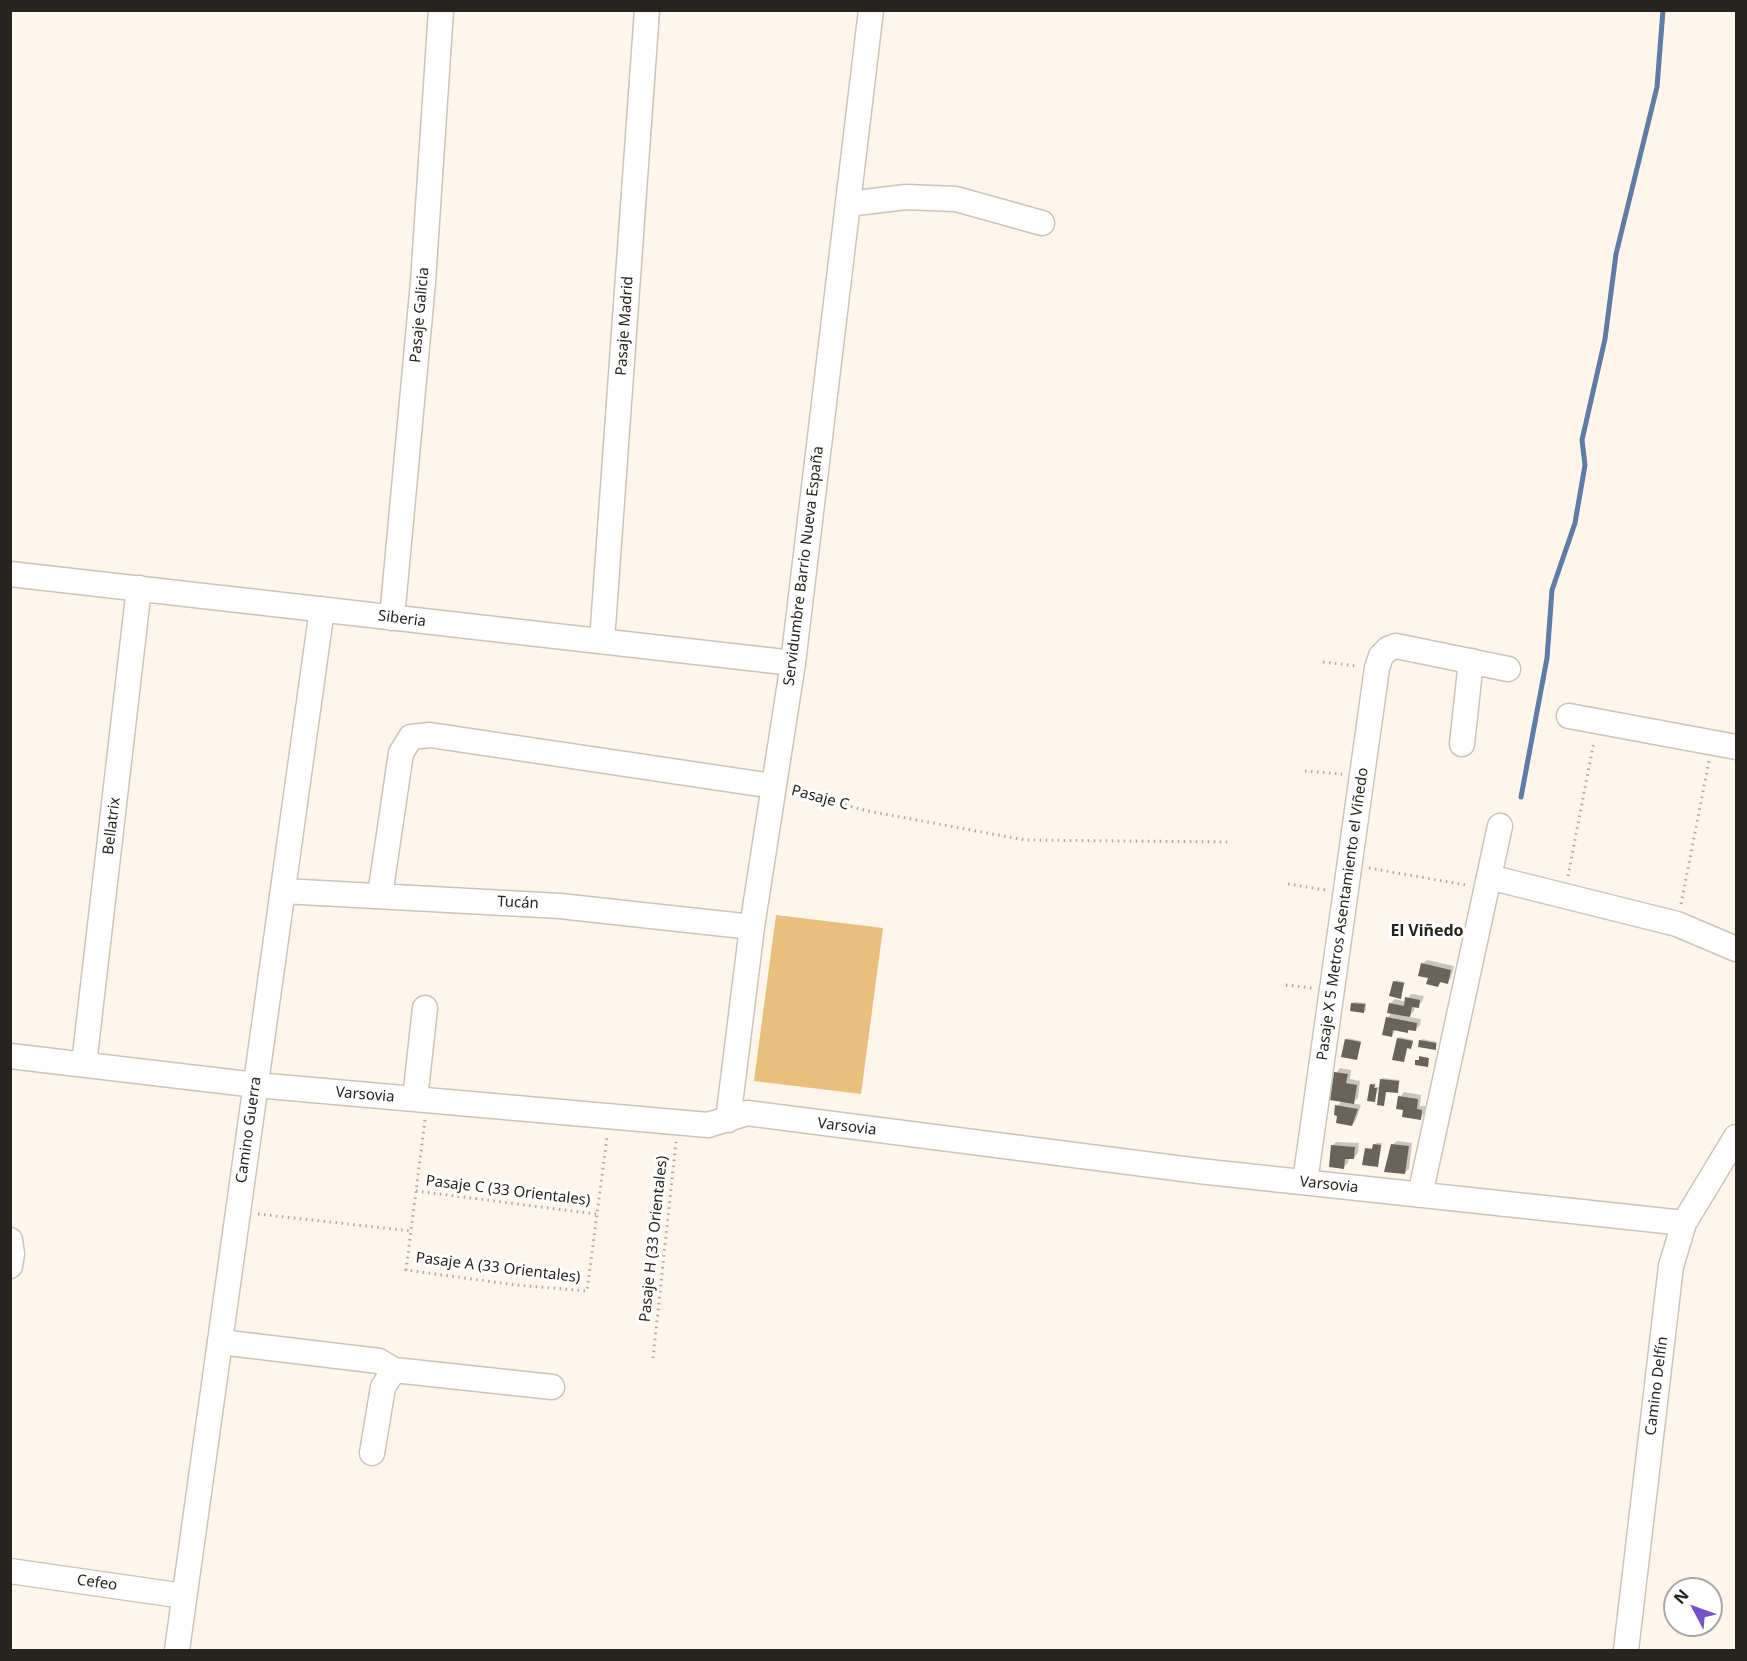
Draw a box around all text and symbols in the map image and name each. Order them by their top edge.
street label: Pasaje Galicia [407,266,433,364]
street label: Pasaje Madrid [613,276,637,376]
street label: Servidumbre Barrio Nueva España [780,445,828,687]
street label: Siberia [377,607,427,631]
street label: Pasaje X 5 Metros Asentamiento el Viñedo [1314,766,1372,1062]
street label: Pasaje C [789,782,851,814]
street label: Bellatrix [100,796,124,856]
street label: Tucán [497,893,539,913]
district label: El Viñedo [1390,921,1464,941]
street label: Camino Guerra [233,1076,265,1184]
street label: Varsovia [335,1083,395,1107]
street label: Varsovia [817,1114,877,1140]
street label: Pasaje H (33 Orientales) [636,1155,672,1323]
street label: Pasaje C (33 Orientales) [425,1172,591,1210]
street label: Varsovia [1299,1173,1359,1197]
street label: Pasaje A (33 Orientales) [415,1249,581,1287]
street label: Camino Delfín [1642,1335,1672,1437]
street label: Cefeo [76,1571,118,1595]
north arrow [1663,1577,1723,1637]
text: N [1668,1584,1693,1609]

